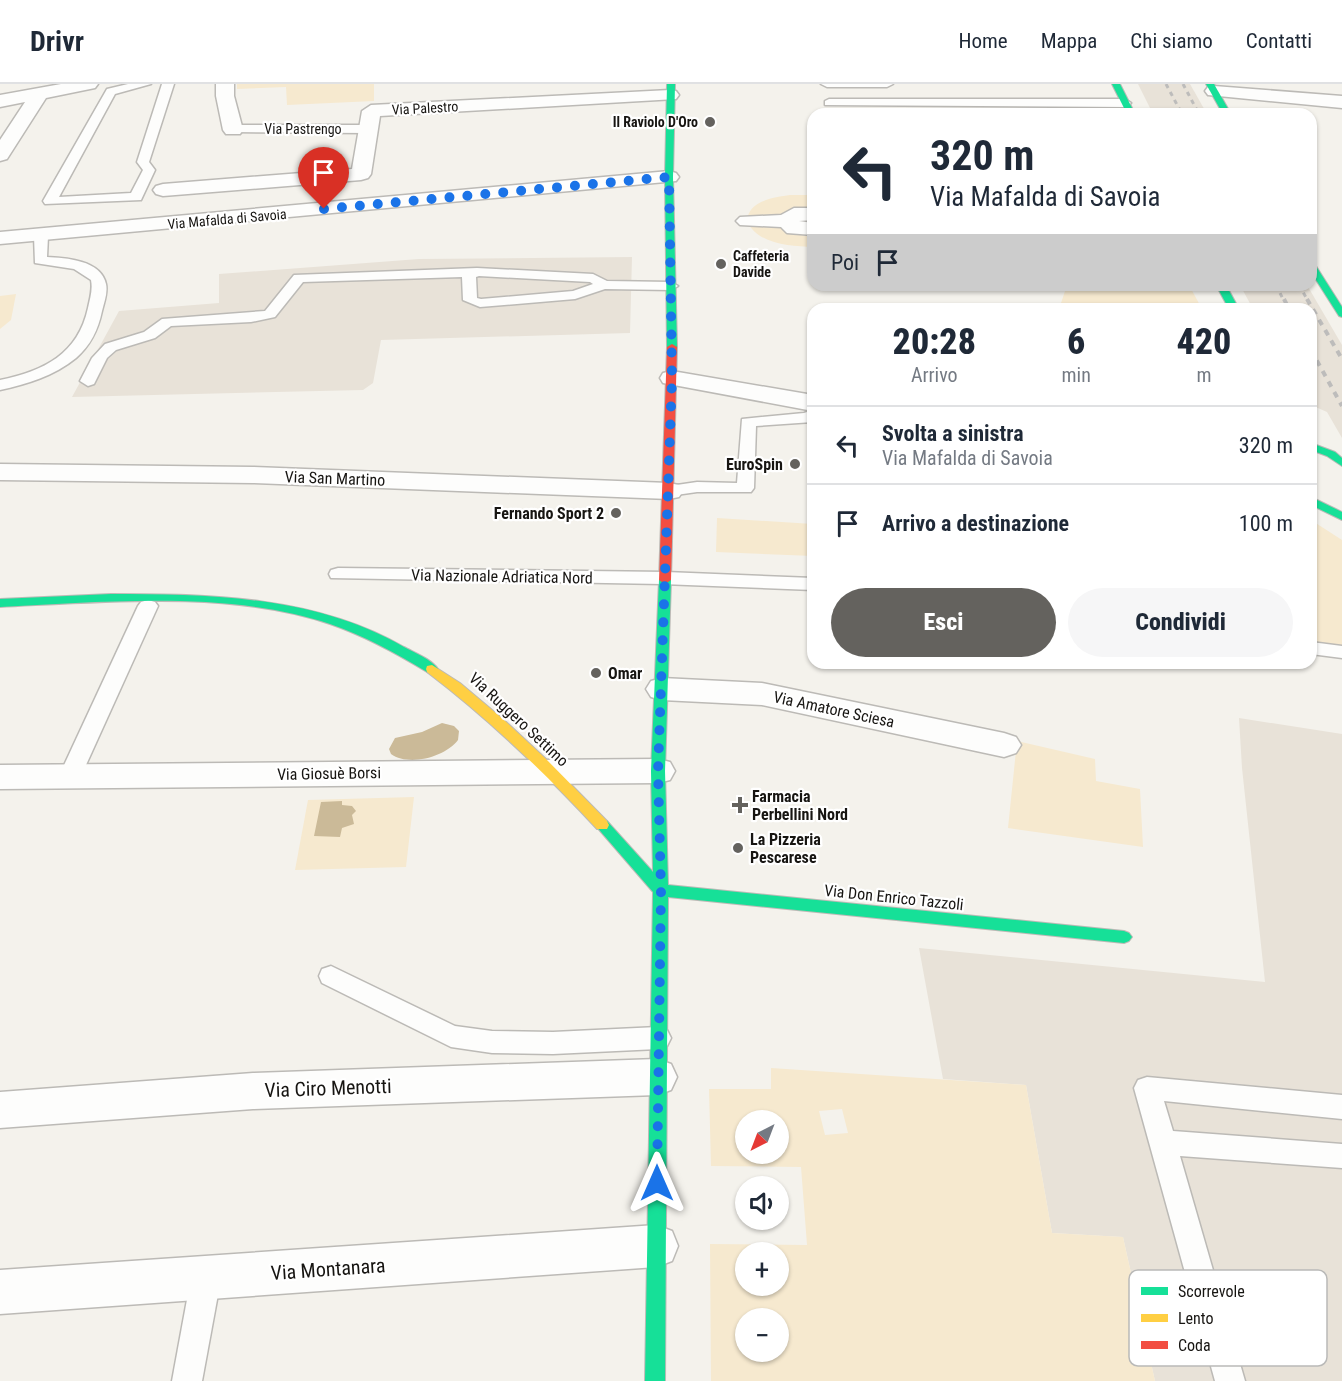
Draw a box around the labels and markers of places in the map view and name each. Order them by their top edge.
place label: Il Raviolo D'Oro [613,114,698,130]
marker: Il Raviolo D'Oro [703,115,717,129]
pin [298,147,349,209]
place label: Caffeteria Davide [733,248,789,280]
marker: Caffeteria Davide [714,257,728,271]
place label: EuroSpin [726,455,783,474]
marker: EuroSpin [788,457,802,471]
place label: Fernando Sport 2 [494,504,604,523]
marker: Fernando Sport 2 [609,506,623,520]
place label: Omar [608,664,642,683]
marker: Omar [589,666,603,680]
place label: Farmacia Perbellini Nord [752,787,848,824]
marker: Farmacia Perbellini Nord [733,798,747,812]
place label: La Pizzeria Pescarese [750,830,821,867]
marker: La Pizzeria Pescarese [731,841,745,855]

